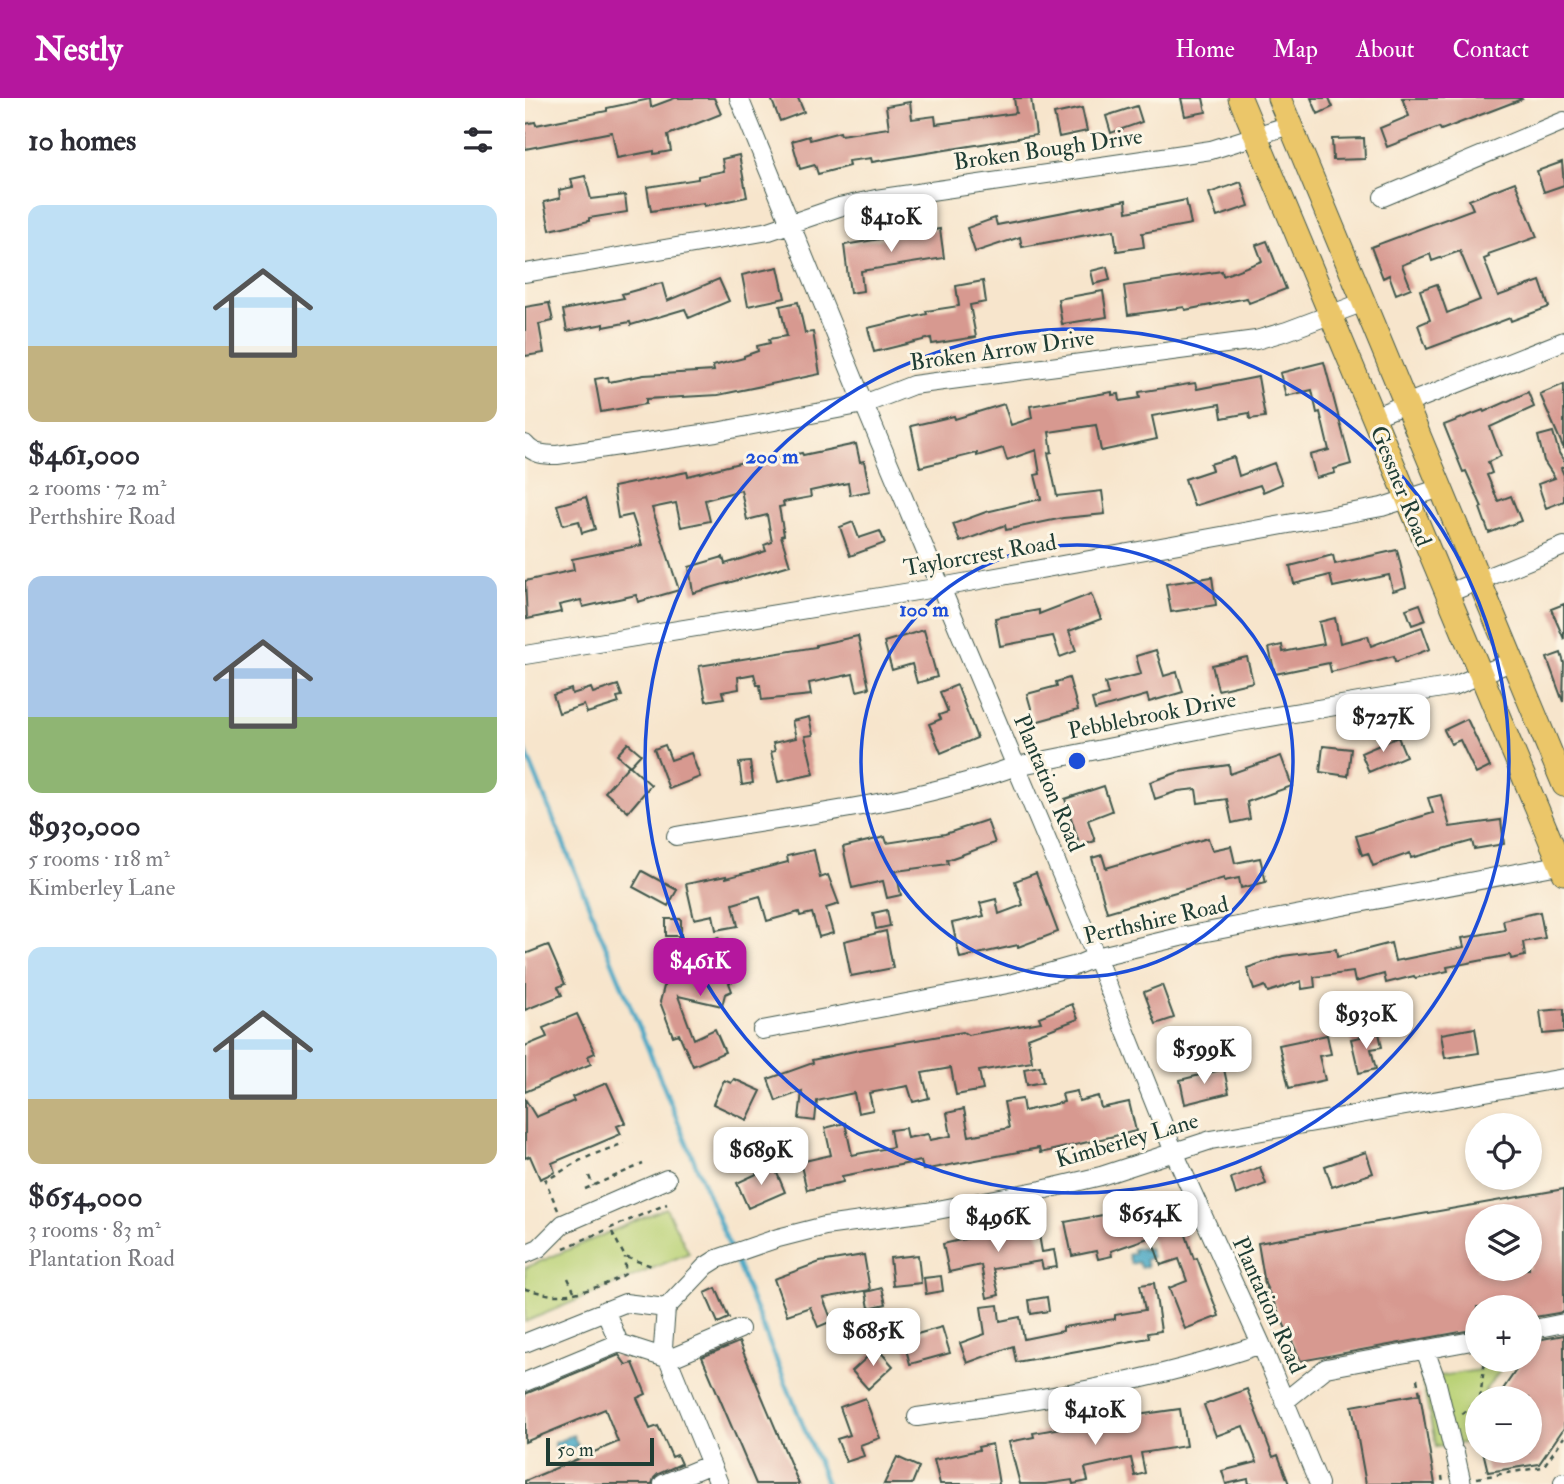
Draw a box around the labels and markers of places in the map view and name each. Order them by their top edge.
pin: $410K [842,194,940,254]
pin: $727K [1334,694,1432,754]
centre of rings [1065,749,1089,773]
pin: $461K [651,939,749,998]
pin: $930K [1317,992,1415,1051]
pin: $599K [1155,1026,1253,1086]
pin: $689K [712,1128,810,1187]
pin: $654K [1101,1192,1199,1251]
pin: $496K [949,1194,1047,1254]
pin: $685K [824,1308,922,1368]
pin: $410K [1046,1388,1144,1447]

